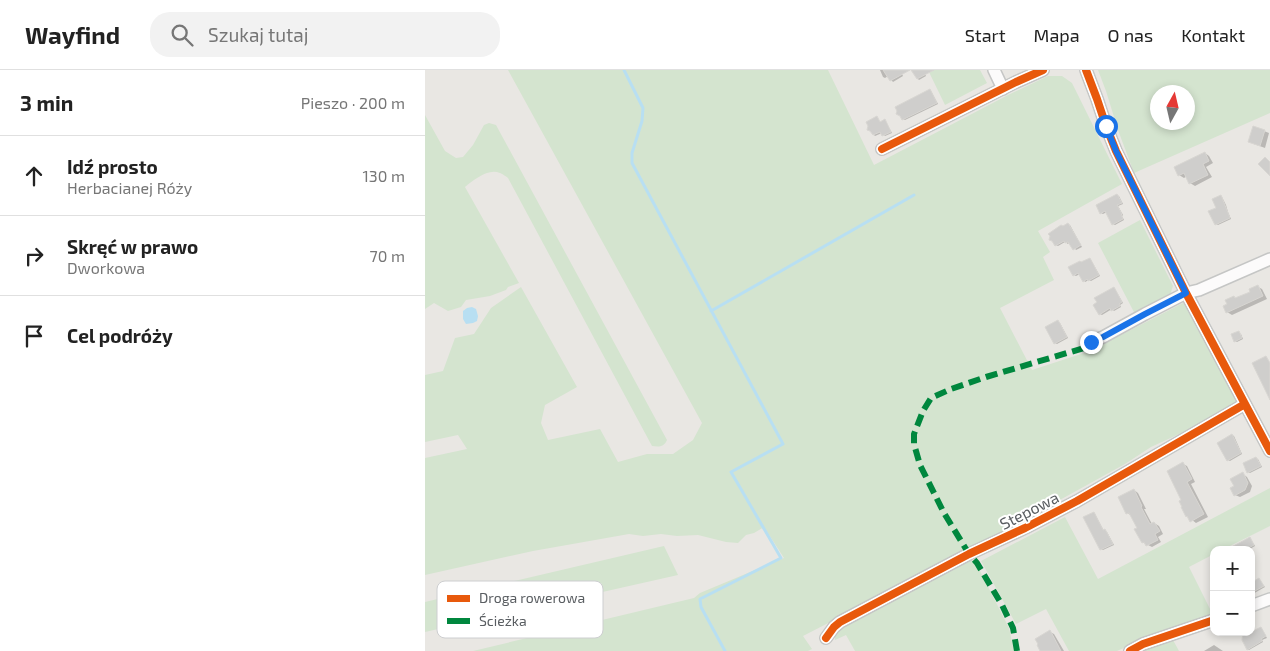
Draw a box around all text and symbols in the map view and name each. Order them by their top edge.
search box [150,12,500,57]
text: Wayfind [25,20,120,49]
icon: search [168,21,196,49]
text: Szukaj tutaj [208,23,308,46]
text: Start [965,24,1006,46]
text: Mapa [1034,24,1080,46]
text: O nas [1108,24,1153,46]
text: Kontakt [1181,24,1245,46]
north arrow [1150,85,1195,130]
text: 3 min [20,90,73,115]
text: Pieszo · 200 m [301,93,405,112]
route start [1095,115,1118,138]
text: Idź prosto [67,155,158,178]
icon: ahead [20,162,48,190]
text: 130 m [363,166,405,185]
text: Herbacianej Róży [67,178,192,197]
text: Skręć w prawo [67,235,198,258]
icon: right [20,242,48,270]
text: 70 m [370,246,405,265]
text: Dworkowa [67,258,145,277]
icon: arrive [20,322,48,350]
text: Cel podróży [67,324,173,347]
route end [1080,331,1103,354]
street label: Stepowa [996,487,1062,533]
map controls [1210,546,1255,636]
button: + [1210,546,1255,591]
legend [437,581,603,638]
text: Droga rowerowa [479,589,585,606]
button: − [1210,591,1255,636]
text: Ścieżka [479,612,527,629]

